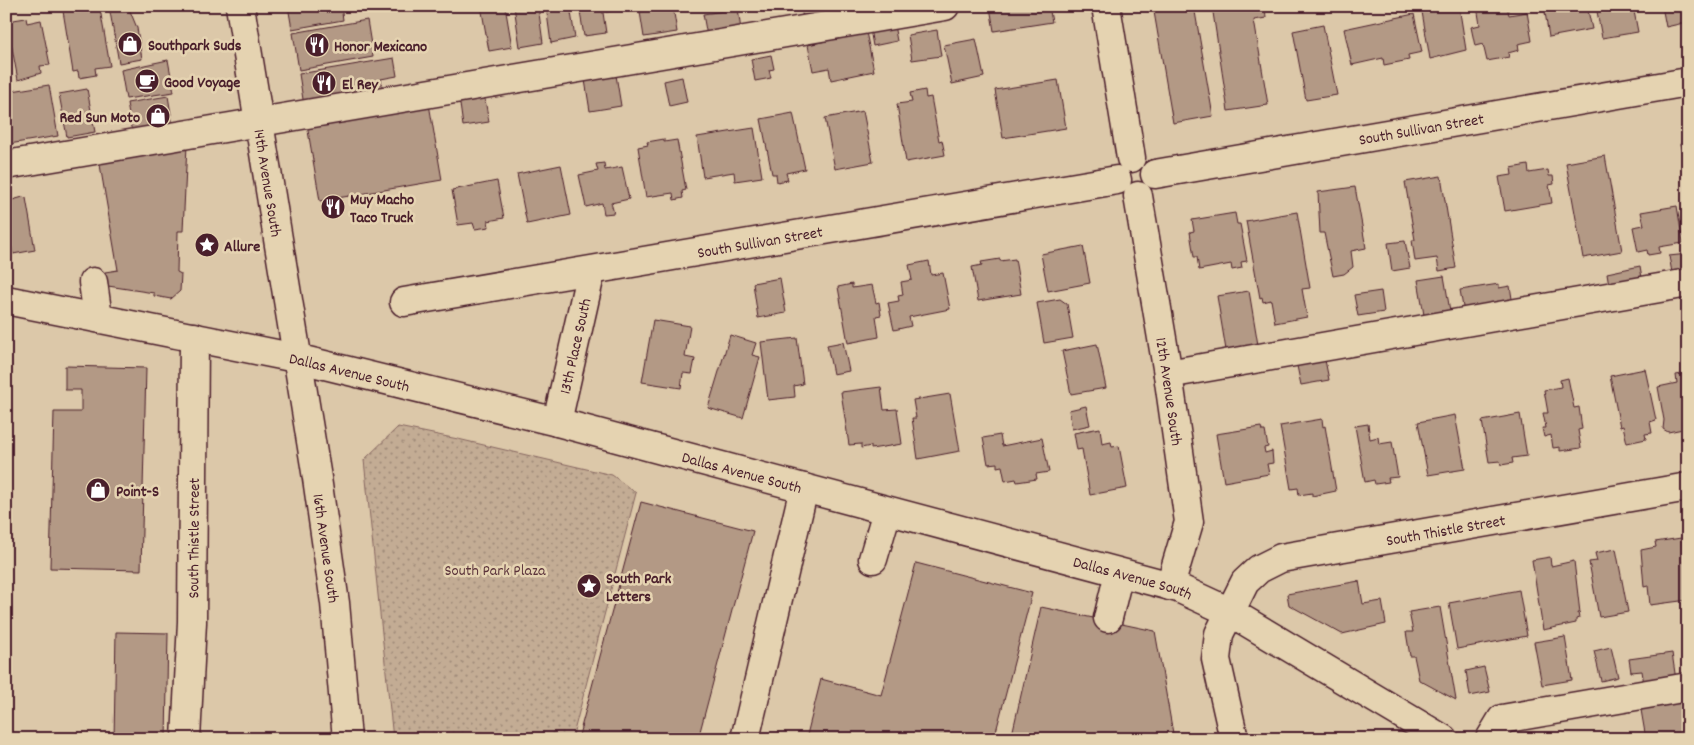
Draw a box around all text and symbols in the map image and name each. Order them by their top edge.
shop icon: Southpark Suds [117,31,143,57]
restaurant icon: Honor Mexicano [304,32,330,58]
place label: Southpark Suds [148,35,242,58]
place label: Honor Mexicano [334,36,427,59]
cafe icon: Good Voyage [134,68,160,94]
restaurant icon: El Rey [311,70,337,96]
place label: Good Voyage [164,72,240,95]
place label: El Rey [342,74,380,97]
shop icon: Red Sun Moto [145,103,171,129]
place label: Red Sun Moto [59,107,140,130]
street label: South Sullivan Street [1357,108,1486,153]
street label: 14th Avenue South [246,127,286,239]
place label: Muy Macho Taco Truck [350,189,414,230]
restaurant icon: Muy Macho Taco Truck [320,194,346,220]
street label: South Sullivan Street [696,222,825,266]
place icon: Allure [194,232,220,258]
place label: Allure [224,236,260,259]
street label: 13th Place South [555,296,599,397]
street label: 12th Avenue South [1148,336,1187,447]
street label: Dallas Avenue South [287,348,412,399]
street label: Dallas Avenue South [679,447,804,501]
shop icon: Point-S [85,477,111,503]
street label: South Thistle Street [183,478,207,599]
place label: Point-S [116,481,159,504]
street label: 16th Avenue South [305,492,344,605]
street label: South Thistle Street [1384,510,1507,553]
street label: Dallas Avenue South [1070,551,1196,607]
park label: South Park Plaza [444,560,546,583]
place label: South Park Letters [606,568,672,609]
place icon: South Park Letters [576,573,602,599]

